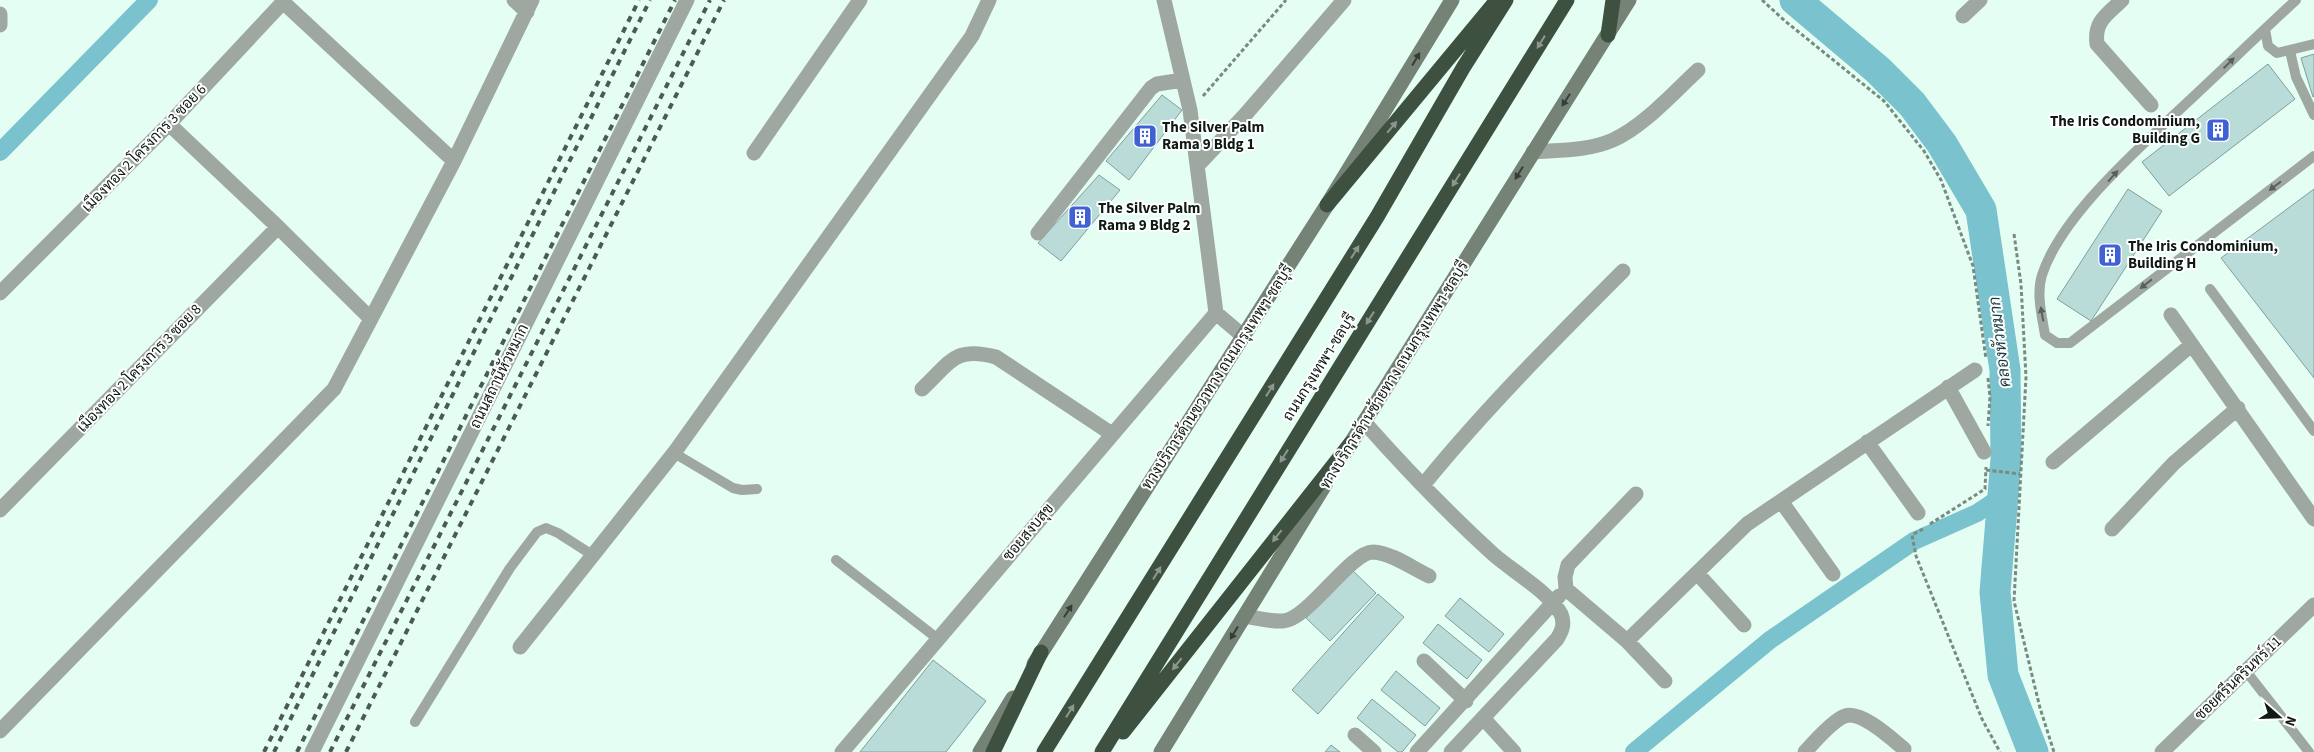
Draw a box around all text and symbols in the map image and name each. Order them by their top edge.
one-way arrow [1537,35,1546,48]
one-way arrow [1412,53,1421,66]
one-way arrow [2223,57,2235,69]
street label: เมืองทอง 2 โครงการ 3 ซอย 6 [77,80,211,217]
one-way arrow [1561,94,1571,107]
place label: The Iris Condominium, Building G [2050,111,2200,149]
place label: The Silver Palm Rama 9 Bldg 1 [1162,117,1264,155]
building icon: The Iris Condominium, Building G [2205,117,2231,143]
one-way arrow [1386,121,1397,134]
building icon: The Silver Palm Rama 9 Bldg 1 [1132,123,1158,149]
one-way arrow [1515,167,1524,180]
one-way arrow [2107,170,2119,182]
one-way arrow [1451,173,1461,186]
one-way arrow [2269,180,2282,191]
place label: The Silver Palm Rama 9 Bldg 2 [1098,198,1200,236]
building icon: The Silver Palm Rama 9 Bldg 2 [1067,204,1093,230]
place label: The Iris Condominium, Building H [2128,236,2278,274]
building icon: The Iris Condominium, Building H [2097,242,2123,268]
one-way arrow [1351,245,1360,259]
street label: ทางบริการด้านซ้ายทาง ถนนกรุงเทพฯ-ชลบุรี [1315,257,1474,493]
street label: ทางบริการด้านขวาทาง ถนนกรุงเทพฯ-ชลบุรี [1137,261,1298,494]
one-way arrow [2140,279,2153,290]
water label: คลองหัวหมาก [1984,295,2016,388]
street label: เมืองทอง 2 โครงการ 3 ซอย 8 [72,300,206,437]
one-way arrow [2037,306,2045,322]
street label: ถนนกรุงเทพฯ-ชลบุรี [1278,309,1361,425]
one-way arrow [1366,311,1375,324]
street label: ถนนสถานีหัวหมาก [465,320,534,432]
one-way arrow [1265,384,1275,397]
one-way arrow [1280,449,1289,462]
street label: ซอยสงบสุข [998,499,1059,566]
one-way arrow [1272,529,1283,542]
one-way arrow [1153,567,1162,580]
one-way arrow [1063,604,1072,618]
one-way arrow [1229,627,1238,640]
street label: ซอยศรีนครินทร์ 11 [2190,631,2286,725]
one-way arrow [1172,657,1182,671]
north arrow [2254,692,2304,742]
one-way arrow [1066,704,1075,717]
text: N [2279,713,2301,729]

